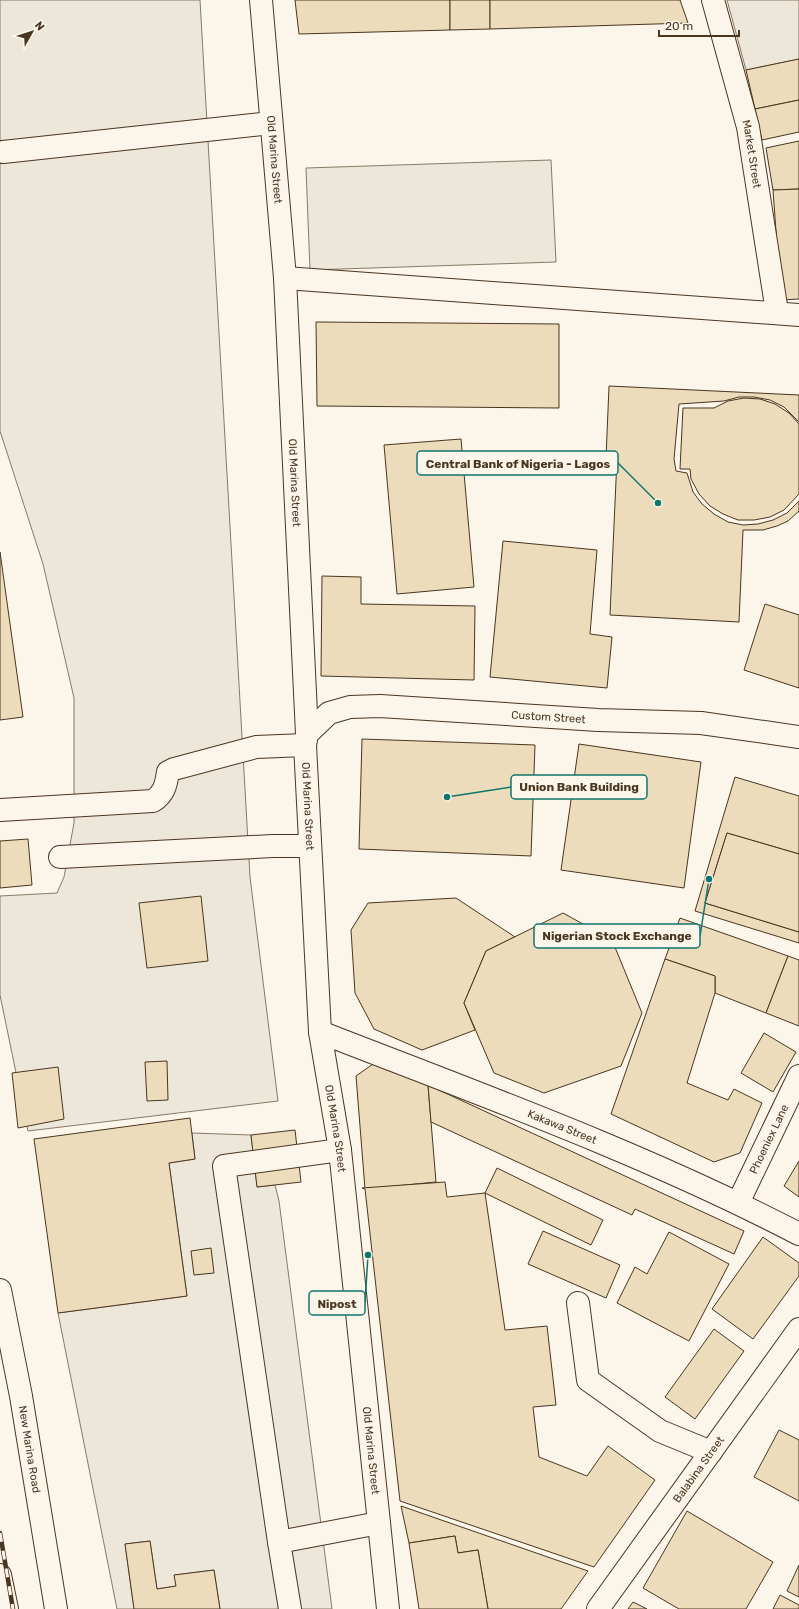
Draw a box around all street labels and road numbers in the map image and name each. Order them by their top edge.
street label: Old Marina Street [264,115,285,205]
street label: Market Street [740,118,764,190]
street label: Old Marina Street [286,438,304,528]
street label: Custom Street [511,708,587,726]
street label: Old Marina Street [299,762,317,851]
street label: Old Marina Street [323,1084,349,1174]
street label: Phoeniex Lane [747,1102,791,1176]
street label: Kakawa Street [526,1107,599,1147]
street label: New Marina Road [16,1405,43,1494]
street label: Old Marina Street [360,1406,383,1496]
street label: Balabina Street [670,1433,727,1505]

